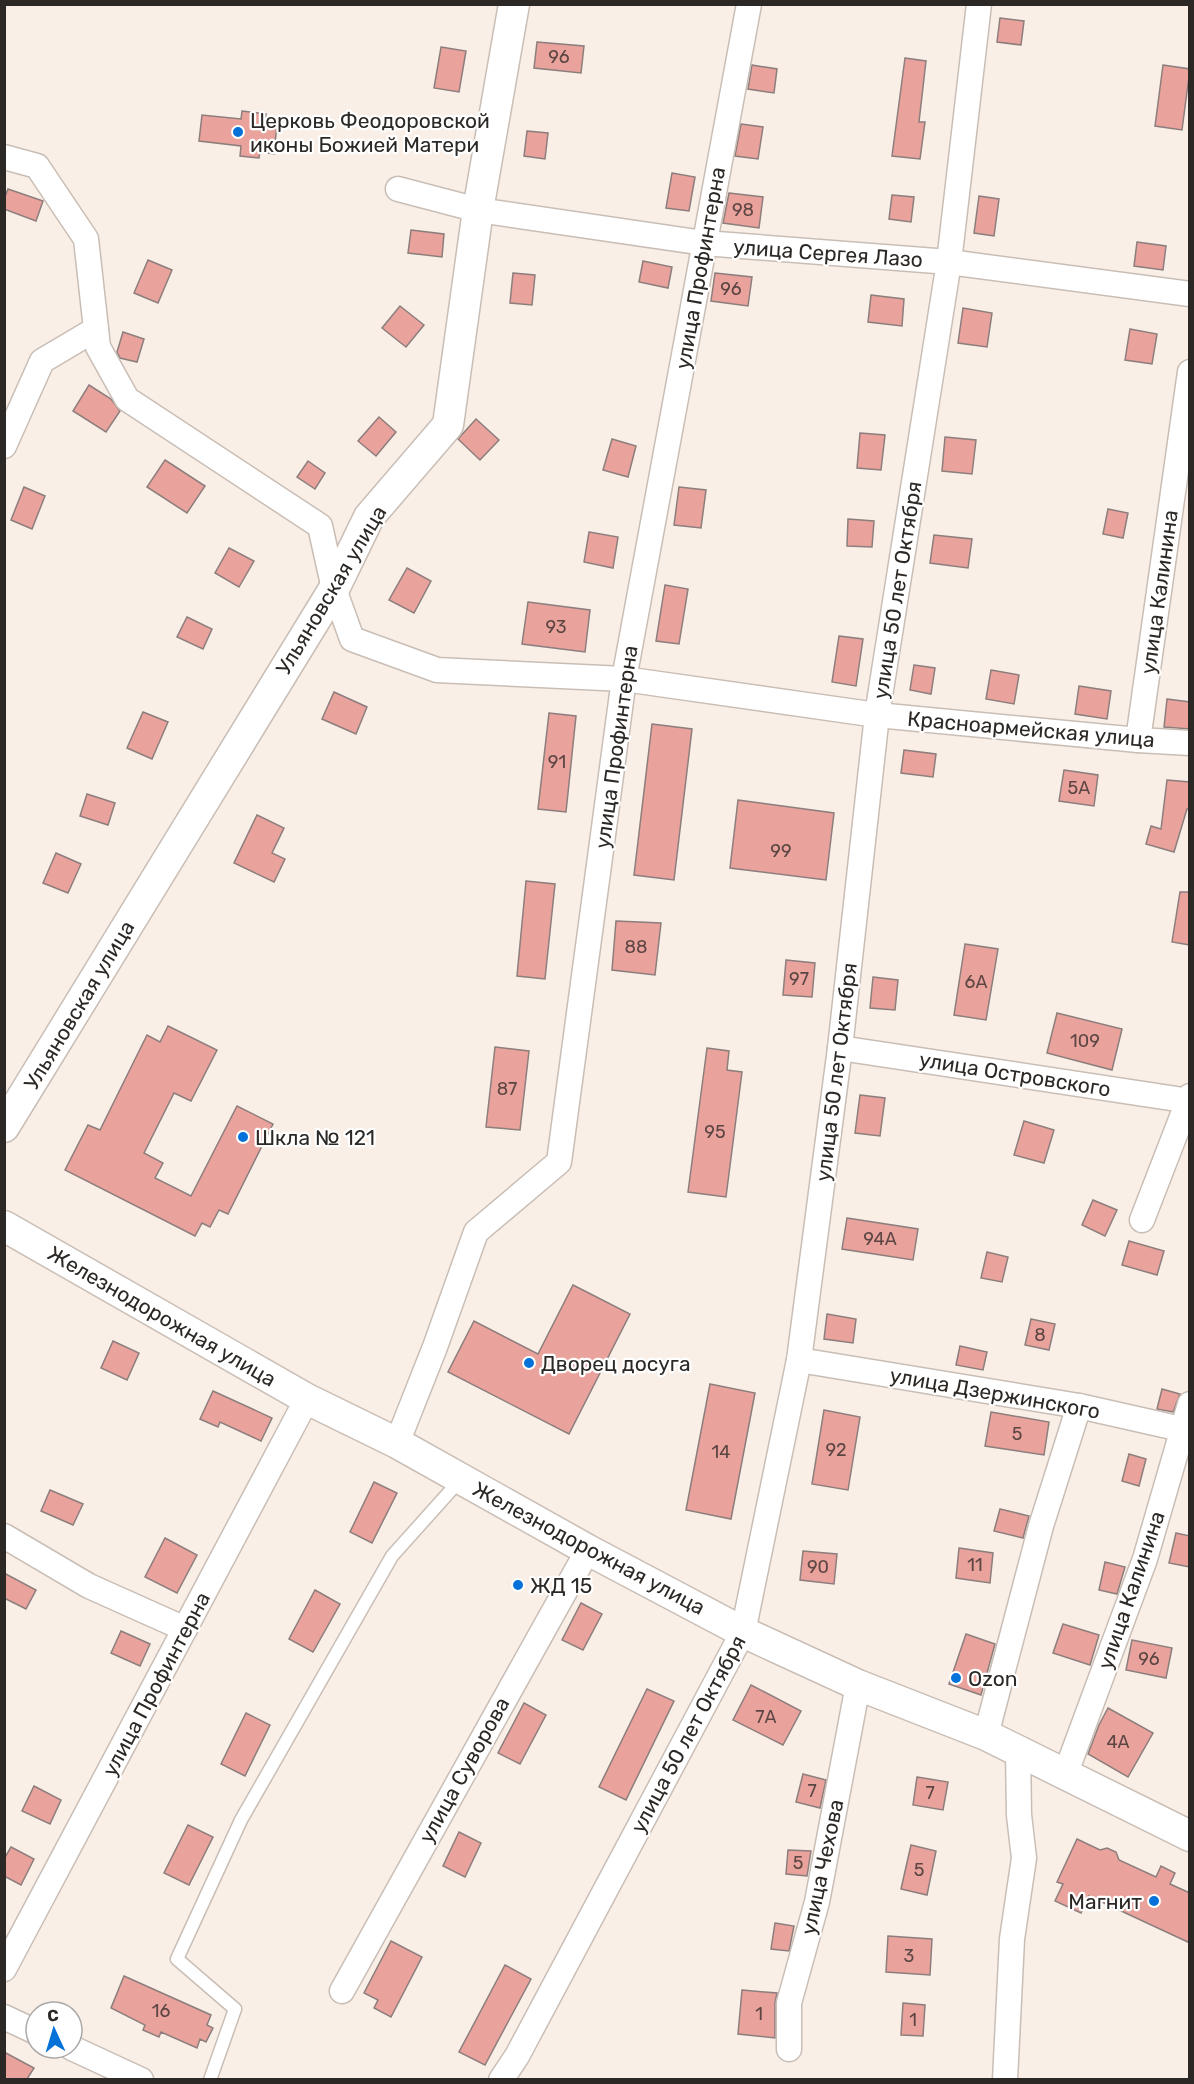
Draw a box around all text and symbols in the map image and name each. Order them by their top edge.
house number: 96 [548,46,570,68]
place label: Церковь Феодоровской иконы Божией Матери [250,108,490,157]
marker: Церковь Феодоровской иконы Божией Матери [231,125,245,139]
street label: улица Профинтерна [670,165,730,371]
house number: 98 [732,199,754,221]
street label: улица Сергея Лазо [732,234,924,272]
house number: 96 [720,278,742,300]
street label: улица 50 лет Октября [867,479,927,701]
street label: Ульяновская улица [271,501,391,679]
street label: улица Калинина [1135,508,1183,676]
house number: 93 [545,616,567,638]
street label: улица Профинтерна [589,644,643,850]
street label: Красноармейская улица [906,706,1156,752]
house number: 91 [548,751,566,773]
house number: 5А [1068,777,1090,799]
house number: 99 [770,840,792,862]
street label: Ульяновская улица [19,916,139,1094]
house number: 88 [625,936,647,958]
street label: улица 50 лет Октября [810,961,862,1183]
house number: 97 [789,968,809,990]
house number: 6А [965,971,987,993]
house number: 109 [1070,1030,1100,1052]
street label: улица Островского [917,1047,1113,1101]
house number: 87 [497,1078,517,1100]
house number: 95 [704,1121,726,1143]
place label: Шкла № 121 [255,1125,375,1150]
marker: Шкла № 121 [236,1130,250,1144]
house number: 94А [863,1228,897,1250]
street label: Железнодорожная улица [43,1240,281,1392]
house number: 8 [1034,1324,1046,1346]
place label: Дворец досуга [541,1351,690,1376]
marker: Дворец досуга [522,1356,536,1370]
street label: улица Дзержинского [888,1362,1102,1424]
house number: 5 [1012,1423,1022,1445]
house number: 92 [825,1439,847,1461]
house number: 14 [712,1441,730,1463]
street label: Железнодорожная улица [469,1476,709,1620]
street label: улица Калинина [1092,1508,1170,1672]
house number: 11 [967,1554,983,1576]
house number: 90 [807,1556,829,1578]
place label: ЖД 15 [530,1573,592,1598]
marker: ЖД 15 [511,1578,525,1592]
street label: улица Профинтерна [97,1588,215,1780]
street label: улица 50 лет Октября [625,1631,751,1837]
house number: 96 [1138,1648,1160,1670]
place label: Ozon [968,1666,1018,1691]
marker: Ozon [949,1671,963,1685]
street label: улица Суворова [414,1693,514,1847]
house number: 7А [755,1706,777,1728]
house number: 4А [1106,1731,1130,1753]
house number: 7 [807,1780,817,1802]
house number: 7 [925,1782,935,1804]
street label: улица Чехова [795,1797,849,1937]
house number: 5 [793,1852,803,1874]
house number: 5 [914,1859,924,1881]
place label: Магнит [1068,1889,1142,1914]
marker: Магнит [1147,1894,1161,1908]
house number: 3 [904,1945,914,1967]
north arrow [24,2000,84,2060]
house number: 16 [152,2000,170,2022]
house number: 1 [755,2003,763,2025]
text: С [47,2006,59,2025]
house number: 1 [909,2009,917,2031]

